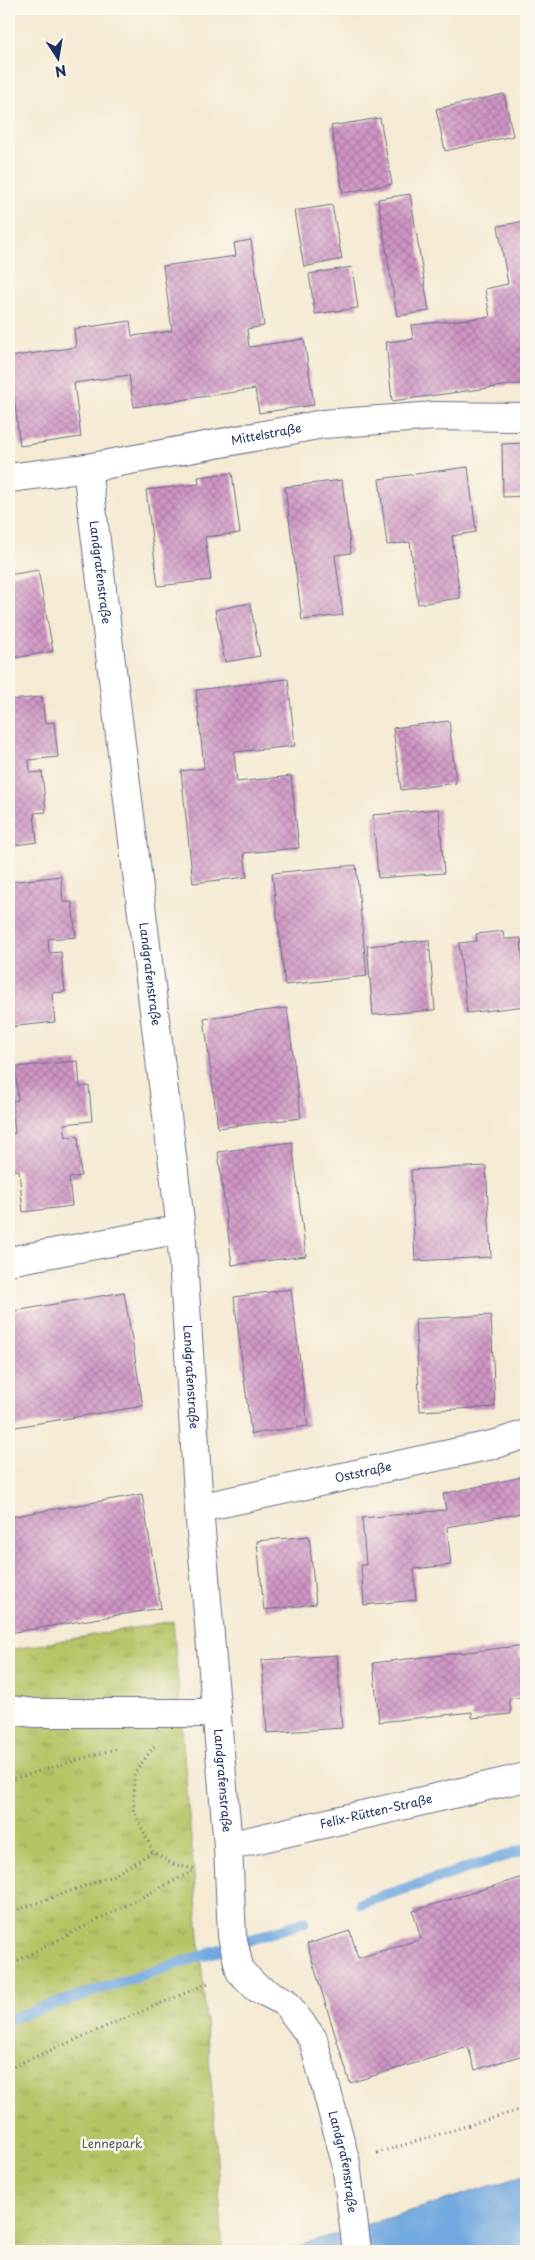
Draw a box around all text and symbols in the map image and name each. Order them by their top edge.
north arrow [32,32,82,82]
text: N [53,60,68,83]
street label: Mittelstraße [229,418,303,449]
street label: Landgrafenstraße [86,519,116,625]
street label: Landgrafenstraße [135,921,166,1027]
street label: Landgrafenstraße [179,1324,204,1429]
street label: Oststraße [333,1457,393,1486]
street label: Landgrafenstraße [210,1728,237,1833]
street label: Felix-Rütten-Straße [318,1789,434,1832]
street label: Landgrafenstraße [324,2109,362,2214]
park label: Lennepark [82,2134,142,2152]

